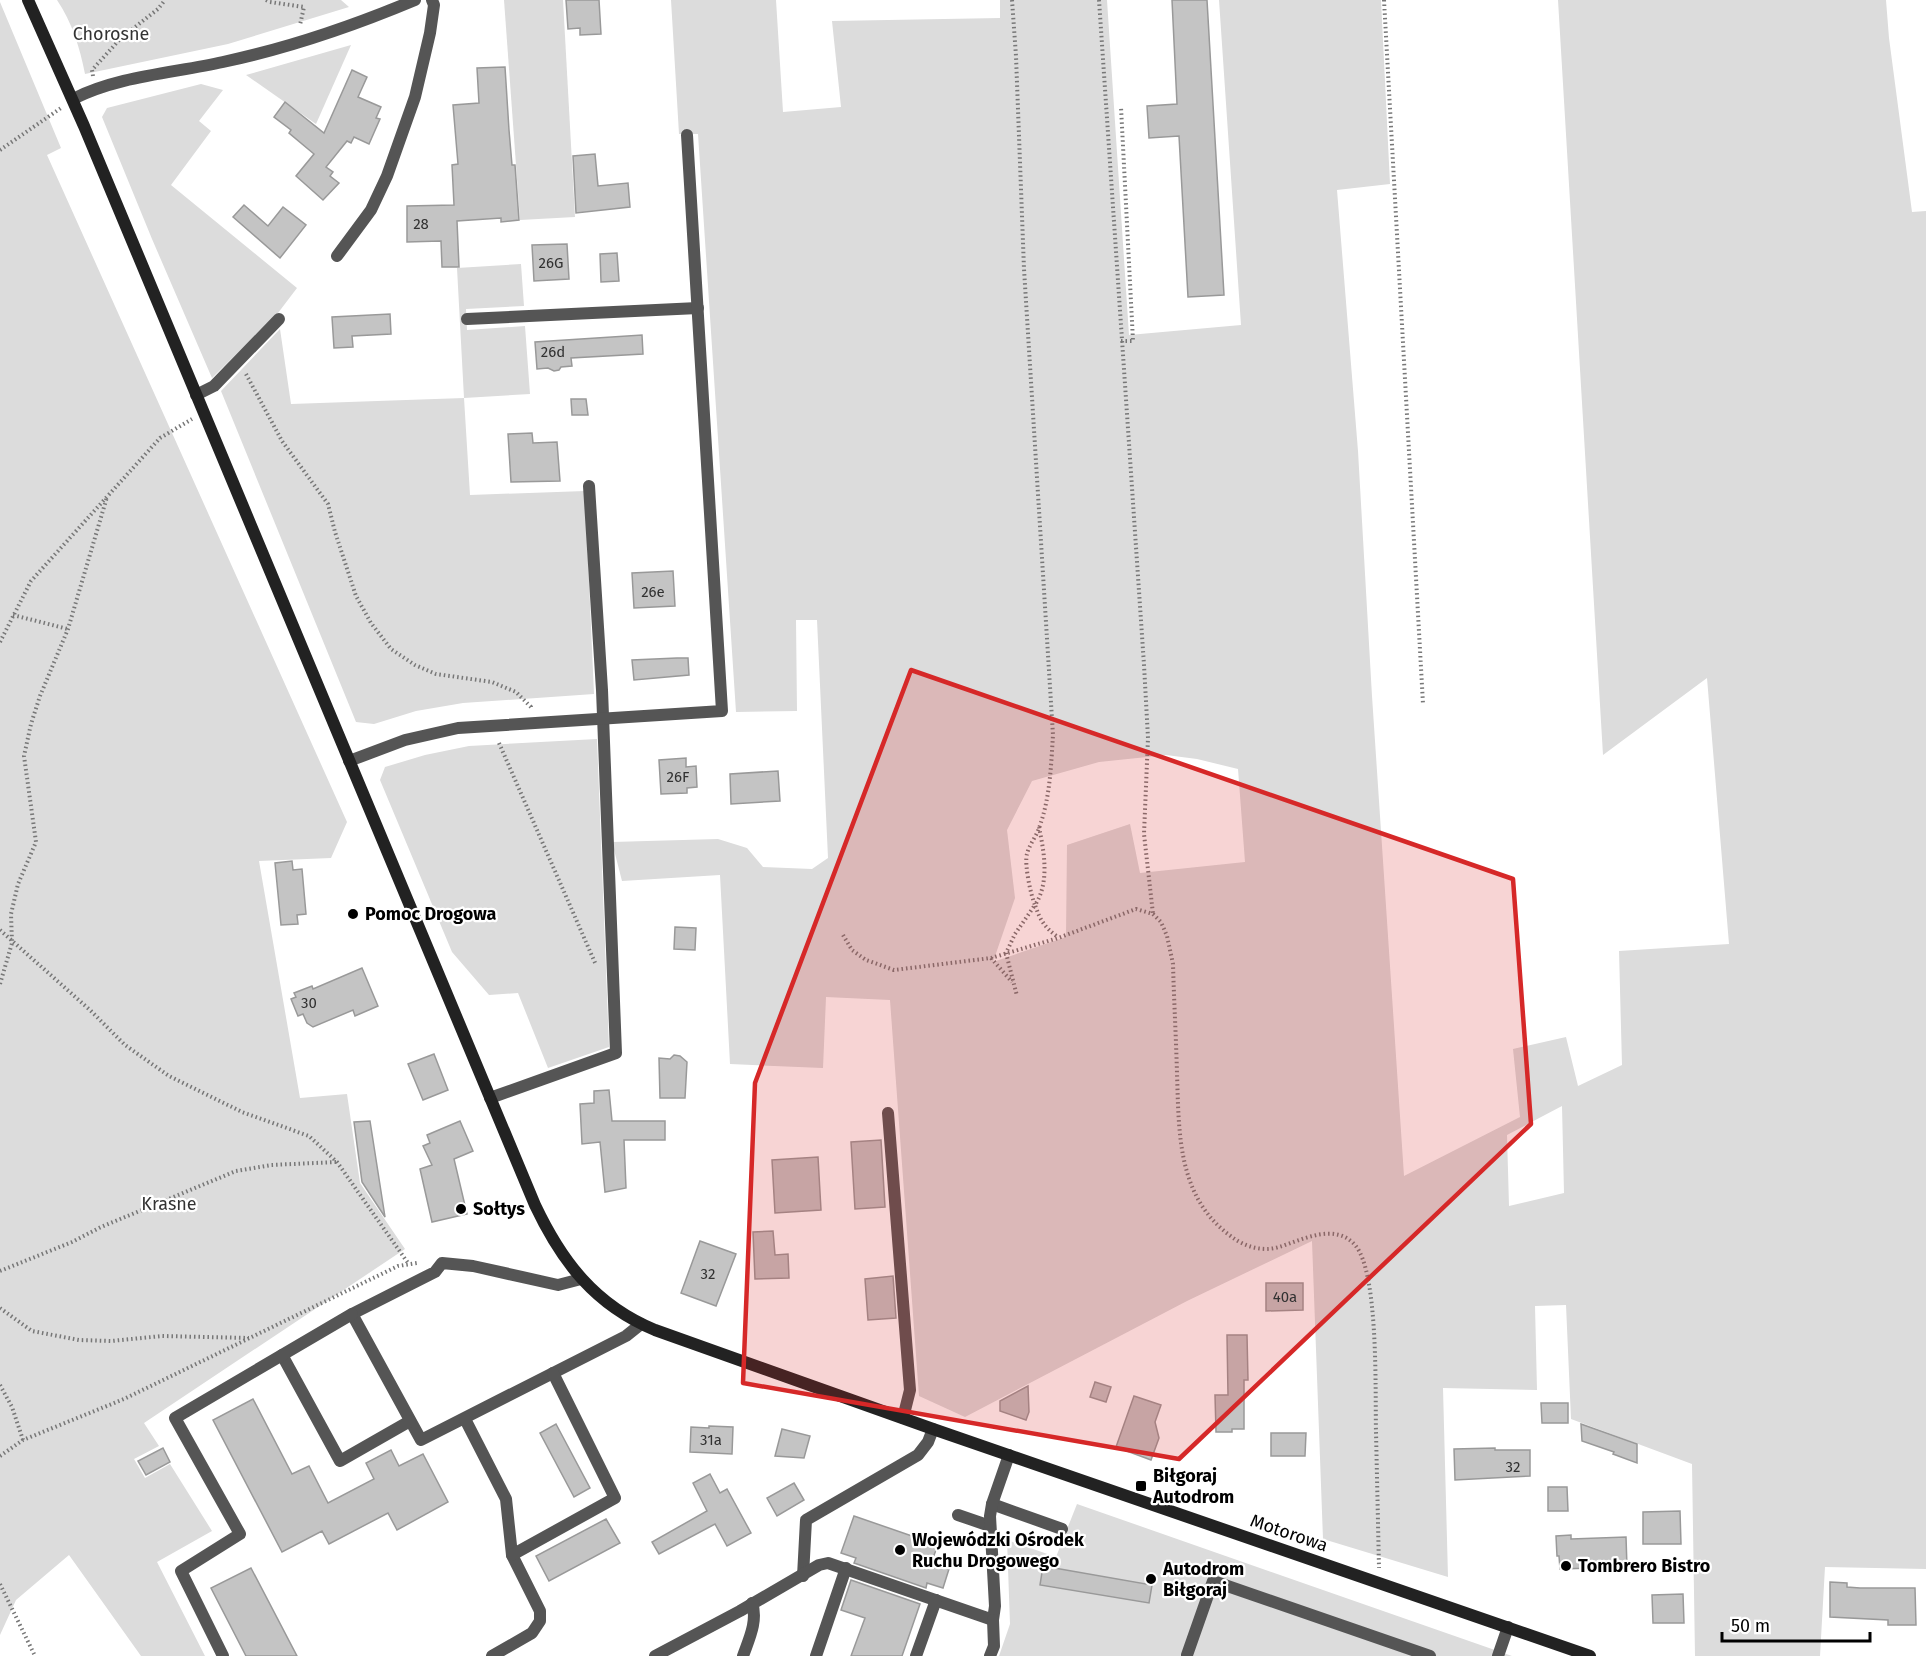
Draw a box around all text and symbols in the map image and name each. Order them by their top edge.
park label: Chorosne [73,23,149,45]
house number: 28 [413,215,429,233]
house number: 26G [539,254,563,272]
house number: 26d [541,343,565,361]
house number: 26e [641,583,665,601]
house number: 26F [667,768,689,786]
place label: Pomoc Drogowa [365,903,497,925]
marker: Pomoc Drogowa [346,907,360,921]
house number: 30 [301,994,317,1012]
park label: Krasne [141,1193,197,1215]
place label: Sołtys [473,1198,525,1220]
marker: Sołtys [454,1202,468,1216]
house number: 32 [701,1265,715,1283]
house number: 40a [1273,1288,1297,1306]
house number: 31a [700,1431,722,1449]
house number: 32 [1506,1458,1520,1476]
place label: Biłgoraj Autodrom [1152,1465,1234,1508]
marker: Biłgoraj Autodrom [1134,1479,1148,1493]
street label: Motorowa [1247,1509,1331,1557]
place label: Wojewódzki Ośrodek Ruchu Drogowego [912,1529,1085,1572]
marker: Wojewódzki Ośrodek Ruchu Drogowego [893,1543,907,1557]
place label: Tombrero Bistro [1578,1555,1710,1577]
place label: Autodrom Biłgoraj [1162,1558,1244,1601]
marker: Tombrero Bistro [1559,1559,1573,1573]
marker: Autodrom Biłgoraj [1144,1572,1158,1586]
scale bar [1722,1605,1870,1643]
text: 50 m [1731,1615,1770,1637]

